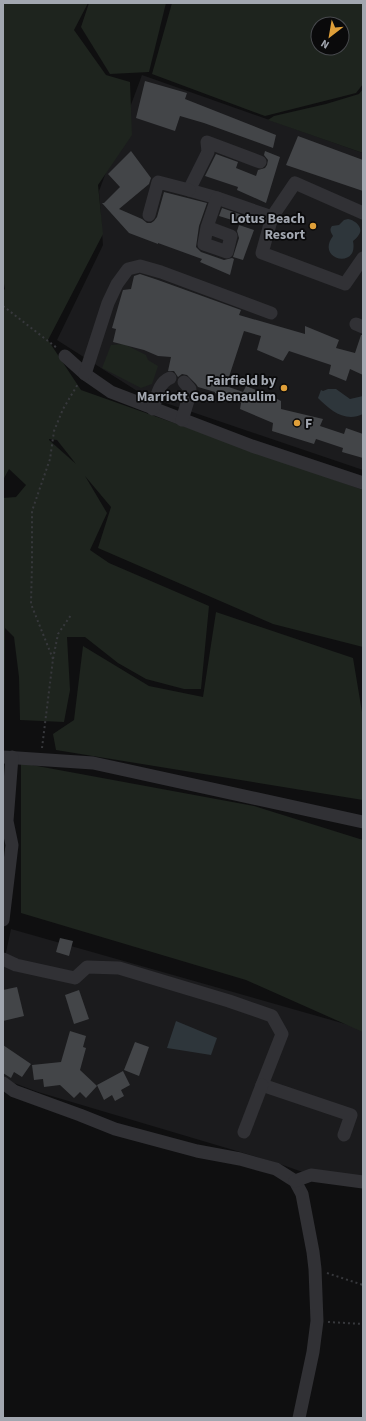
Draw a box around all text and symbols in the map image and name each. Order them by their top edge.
north arrow [310,16,350,56]
text: N [318,36,332,52]
place label: Lotus Beach Resort [231,209,306,245]
marker: Lotus Beach Resort [308,221,318,231]
place label: Fairfield by Marriott Goa Benaulim [137,371,277,407]
marker: Fairfield by Marriott Goa Benaulim [279,383,289,393]
place label: F [305,414,312,434]
marker: F [292,418,302,428]

